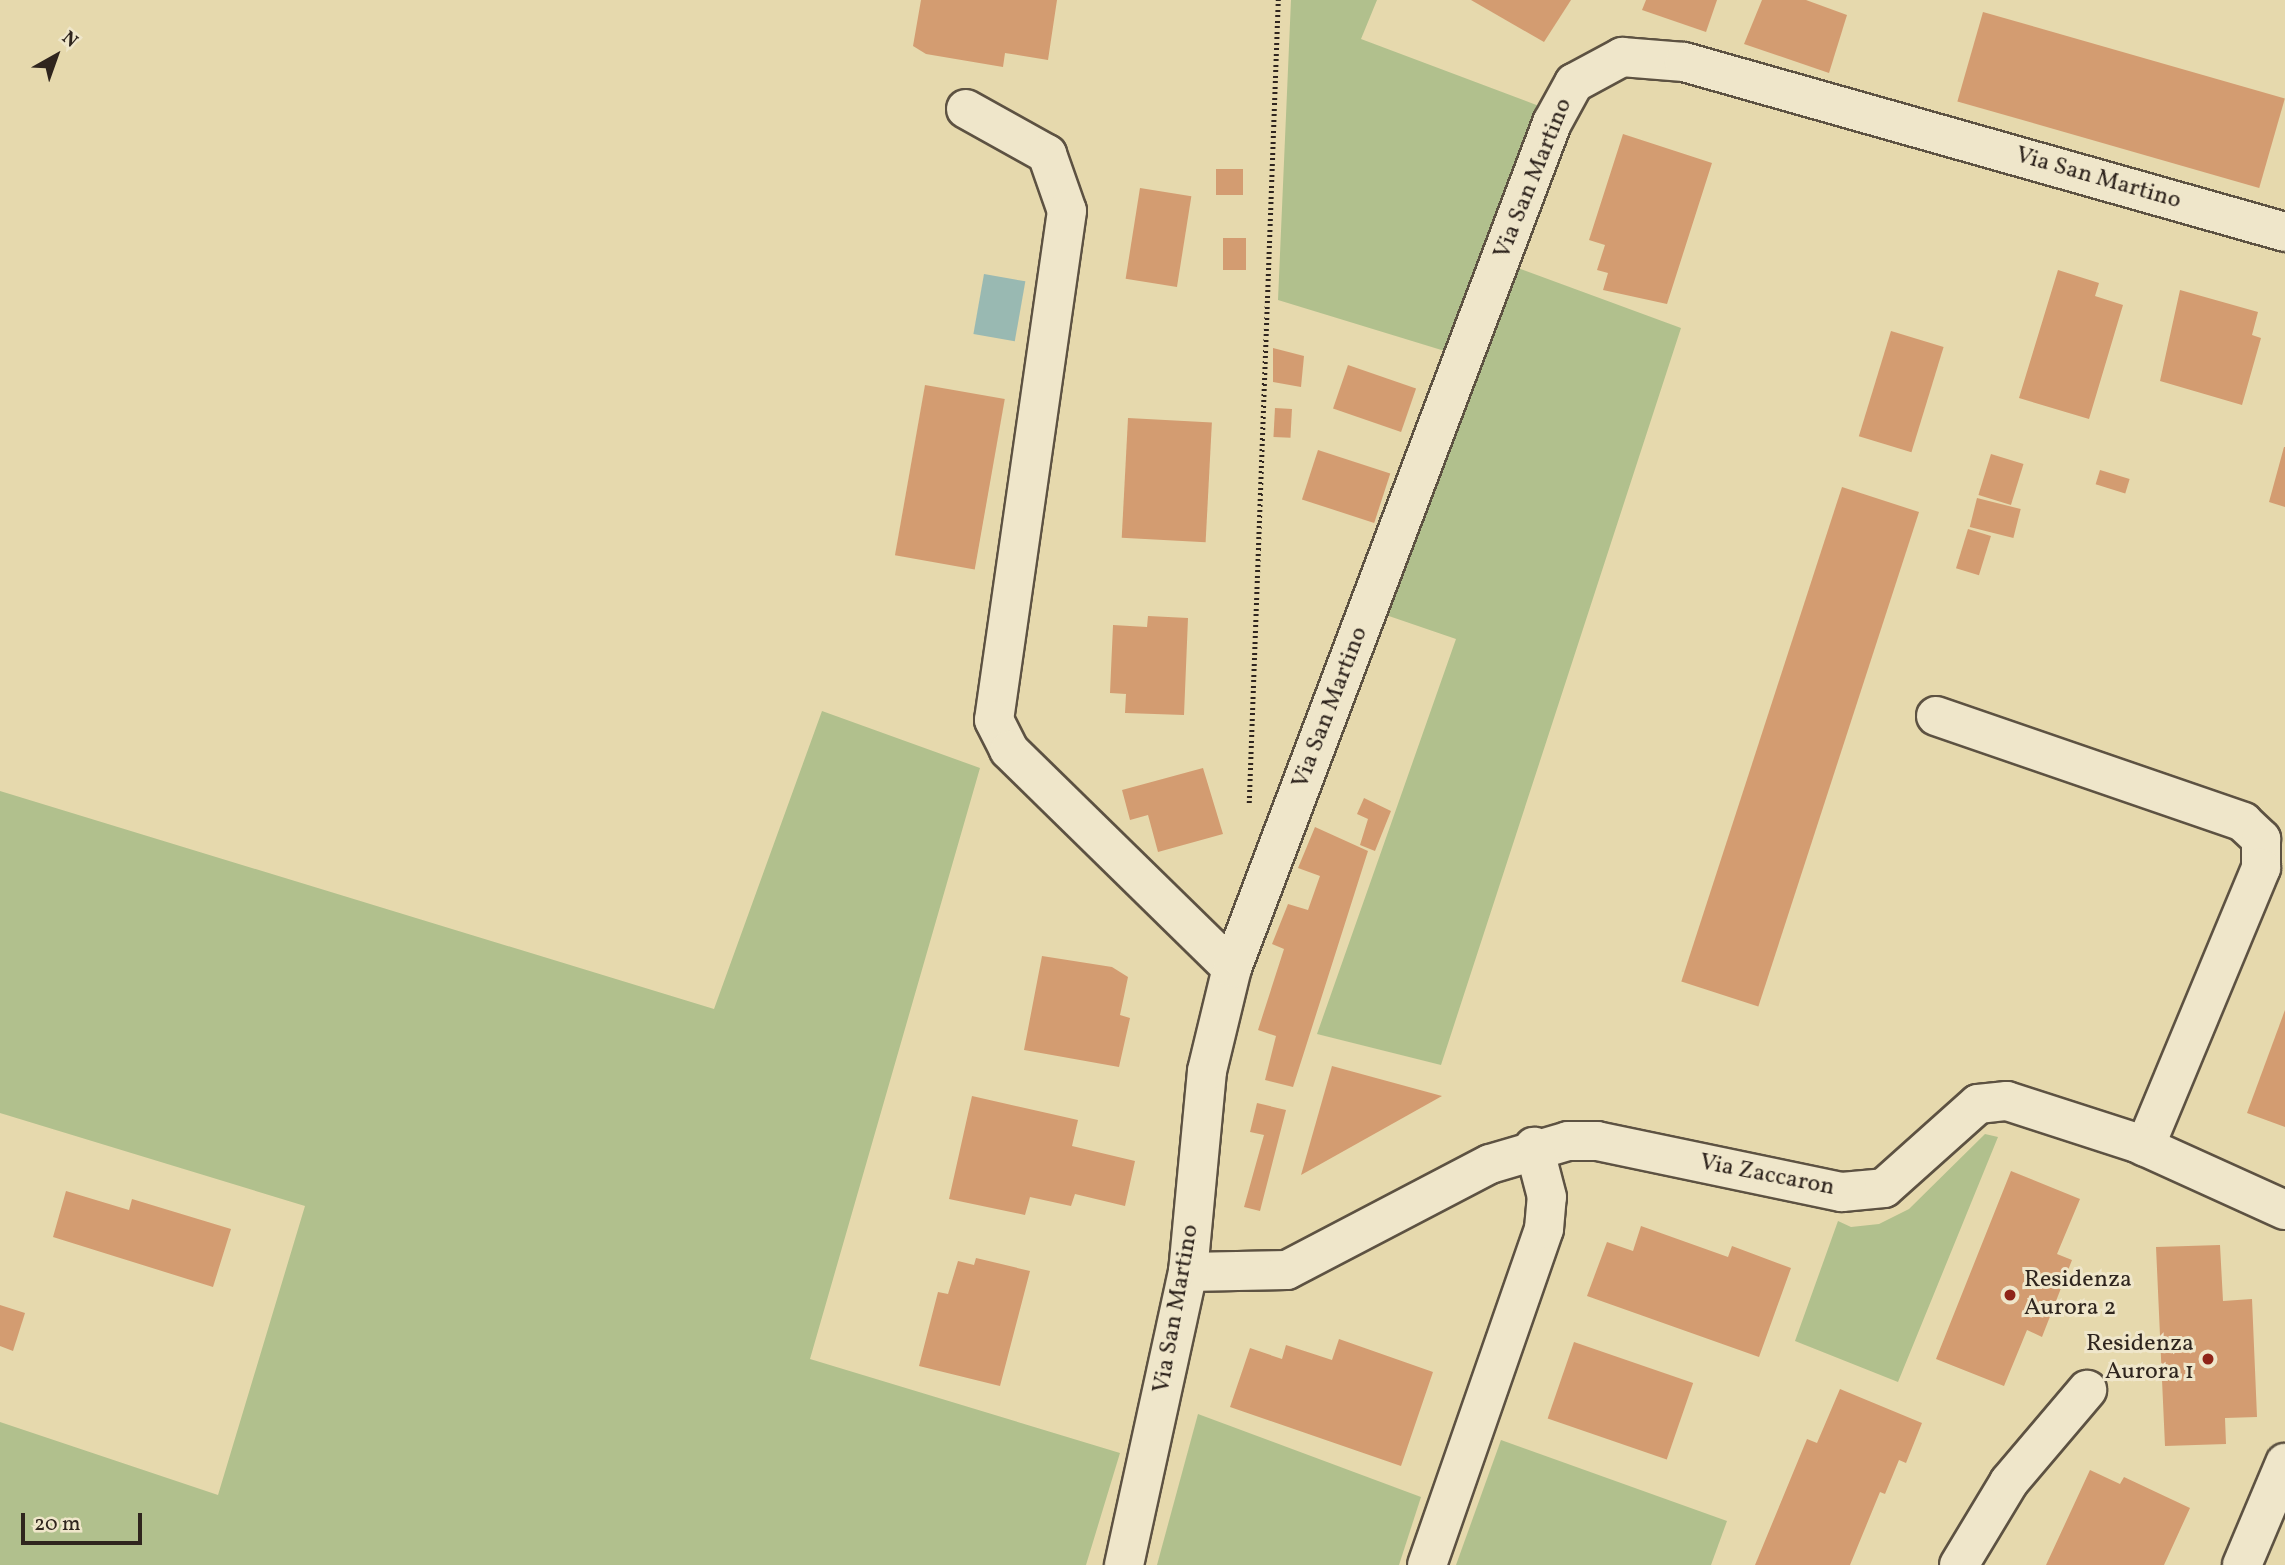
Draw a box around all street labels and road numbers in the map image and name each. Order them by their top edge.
street label: Via San Martino [1489,94,1579,264]
street label: Via San Martino [2012,142,2184,216]
street label: Via San Martino [1287,623,1375,793]
street label: Via Zaccaron [1697,1149,1837,1203]
street label: Via San Martino [1148,1222,1206,1396]

